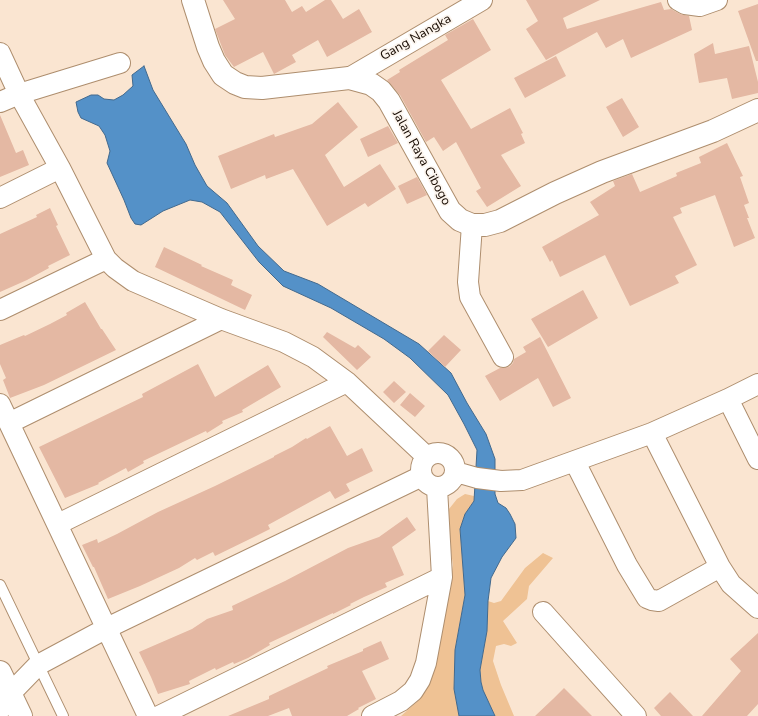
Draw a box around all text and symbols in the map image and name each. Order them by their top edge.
street label: Gang Nangka [378,11,454,65]
street label: Jalan Raya Cibogo [388,108,454,208]

